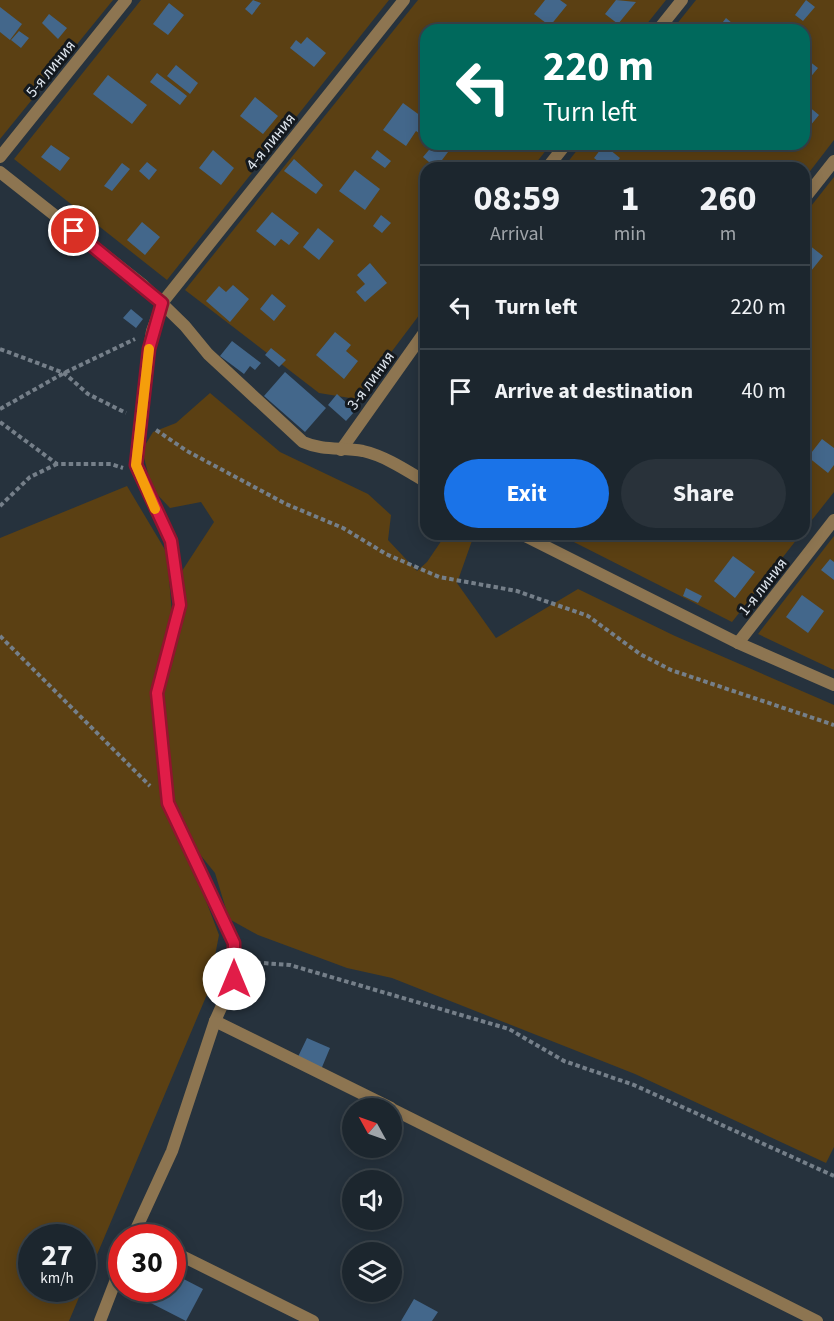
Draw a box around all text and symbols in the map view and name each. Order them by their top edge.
street label: 5-я линия [21,35,81,102]
text: 220 m [543,37,654,97]
icon: left [444,48,522,126]
text: Turn left [543,93,637,132]
street label: 4-я линия [241,108,301,175]
text: 08:59 [473,173,560,224]
text: 1 [620,173,639,224]
text: 260 [700,173,757,224]
pin [48,205,99,256]
icon: arrive [57,214,90,247]
text: Arrival [490,220,544,248]
text: min [614,220,646,248]
text: m [720,220,736,248]
icon: left [444,291,477,324]
text: Turn left [495,291,577,323]
text: 220 m [731,291,786,323]
street label: 3-я линия [342,347,400,415]
icon: arrive [444,375,477,408]
text: Arrive at destination [495,375,693,407]
text: 40 m [741,375,786,407]
button: Exit [444,459,609,528]
button: Share [621,459,786,528]
street label: 1-я линия [733,553,792,620]
position arrow [202,947,266,1011]
north arrow [342,1098,402,1158]
map controls [342,1098,402,1302]
button: sound [342,1170,402,1230]
speed limit sign: 30 [108,1224,186,1302]
text: 27 [41,1234,73,1277]
button: layers [342,1242,402,1302]
text: km/h [40,1268,74,1289]

